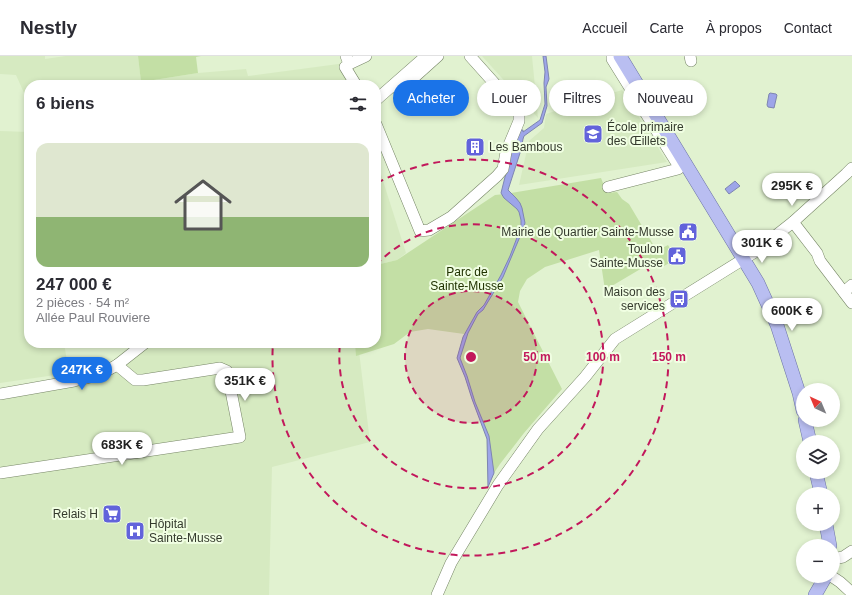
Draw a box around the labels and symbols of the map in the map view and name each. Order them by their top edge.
place label: École primaire des Œillets [607,119,684,148]
school or university icon: École primaire des Œillets [582,123,604,145]
building icon: Les Bambous [464,136,486,158]
place label: Les Bambous [489,140,562,154]
pin: 295K € [759,173,825,207]
public building icon: Mairie de Quartier Sainte-Musse [677,221,699,243]
place label: Mairie de Quartier Sainte-Musse [501,225,674,239]
pin: 301K € [729,230,795,264]
place label: Toulon Sainte-Musse [590,242,663,270]
public building icon: Toulon Sainte-Musse [666,245,688,267]
park label: Parc de Sainte-Musse [430,265,504,293]
place label: Maison des services [604,285,665,313]
bus stop icon: Maison des services [668,288,690,310]
pin: 600K € [759,298,825,332]
centre of rings [464,350,478,364]
text: 50 m [523,350,551,364]
text: 100 m [586,350,620,364]
text: 150 m [652,350,686,364]
pin: 247K € [49,357,115,391]
pin: 351K € [212,368,278,402]
north arrow [796,383,840,427]
pin: 683K € [89,432,155,466]
supermarket icon: Relais H [101,503,123,525]
place label: Relais H [53,507,98,521]
place label: Hôpital Sainte-Musse [149,517,223,545]
hospital icon: Hôpital Sainte-Musse [124,520,146,542]

